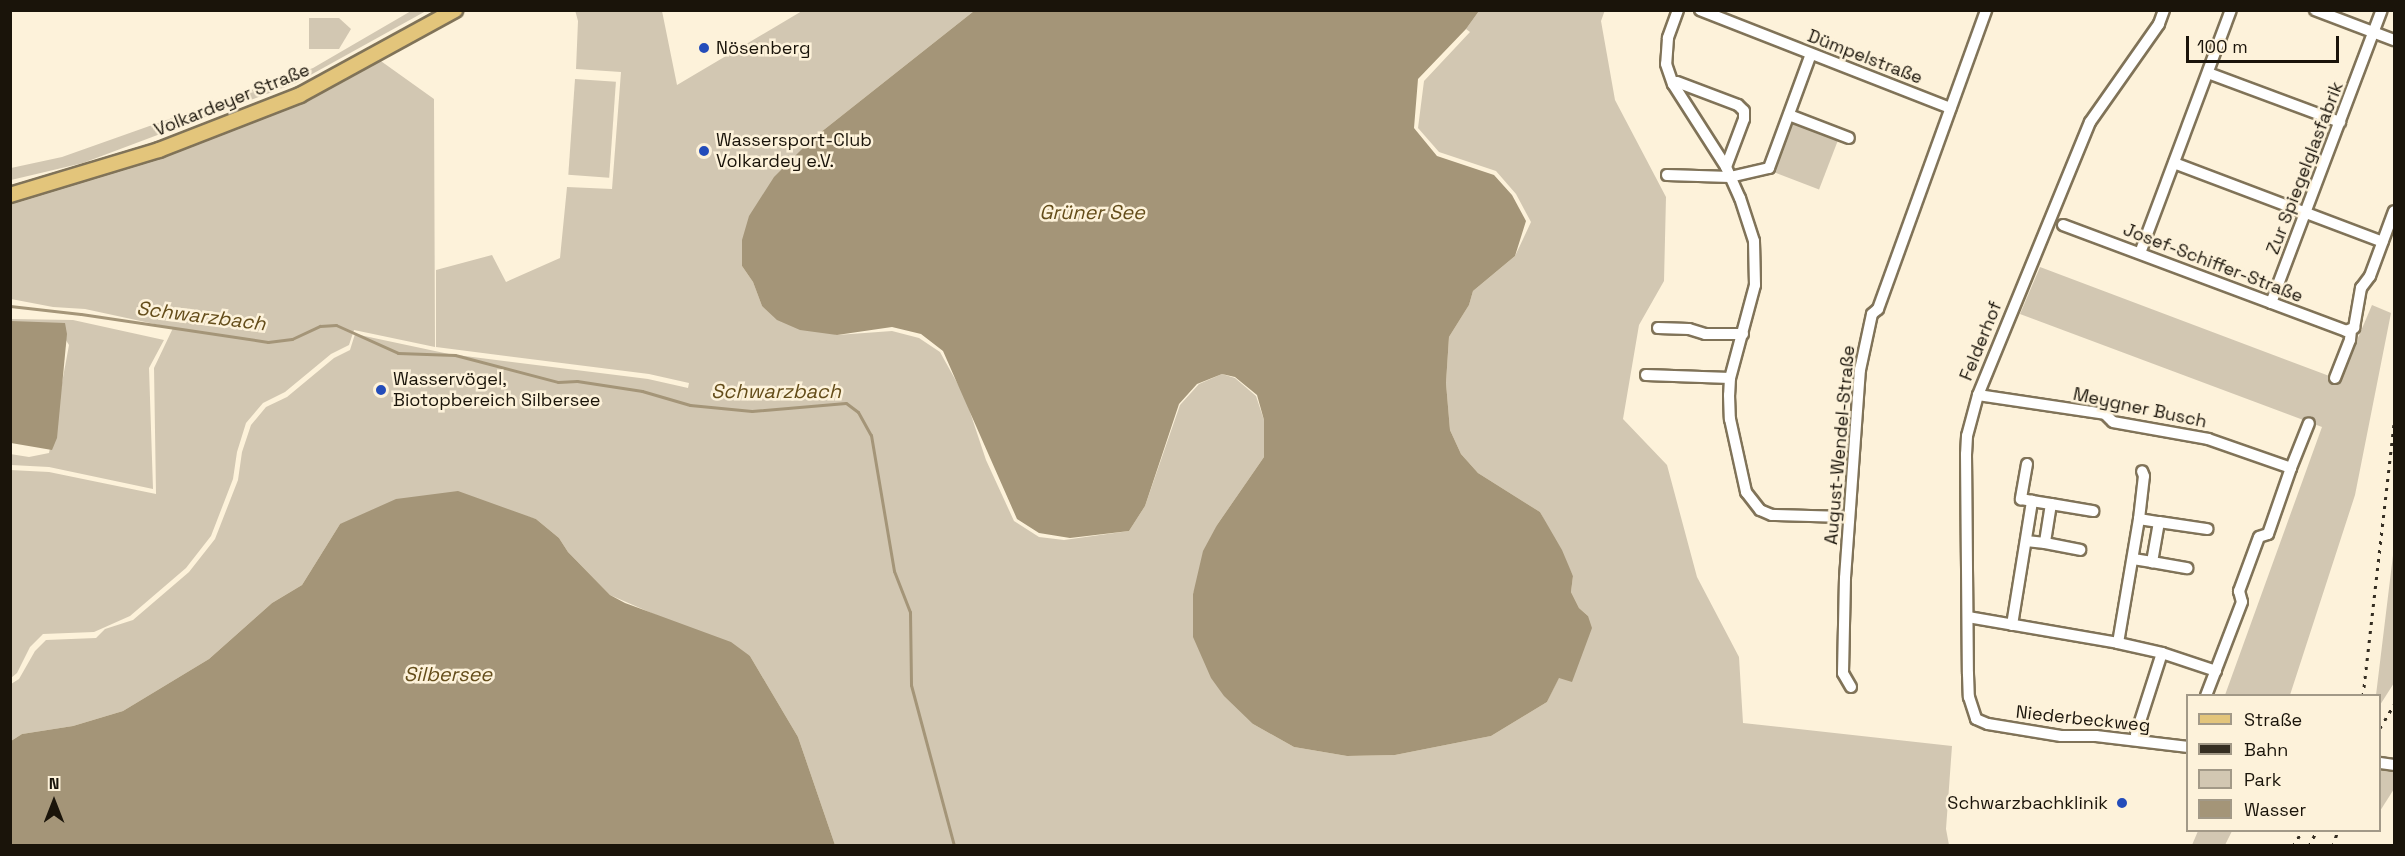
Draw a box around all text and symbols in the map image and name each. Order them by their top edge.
scale bar [2189,24,2342,62]
street label: Dümpelstraße [1804,25,1926,89]
text: 100 m [2197,35,2248,58]
place label: Nösenberg [716,37,811,59]
marker: Nösenberg [697,41,711,55]
street label: Volkardeyer Straße [151,59,313,141]
street label: Zur Spiegelglasfabrik [2262,79,2348,257]
place label: Wassersport-Club Volkardey e.V. [716,130,872,172]
marker: Wassersport-Club Volkardey e.V. [697,144,711,158]
water label: Grüner See [1039,200,1145,224]
street label: Josef-Schiffer-Straße [2120,219,2306,307]
water label: Schwarzbach [135,296,267,336]
street label: Felderhof [1955,298,2007,384]
street label: August-Wendel-Straße [1821,344,1859,546]
place label: Wasservögel, Biotopbereich Silbersee [393,369,600,412]
water label: Schwarzbach [711,379,841,403]
marker: Wasservögel, Biotopbereich Silbersee [374,383,388,397]
street label: Meygner Busch [2071,383,2209,433]
water label: Silbersee [404,662,492,686]
legend [2186,694,2381,832]
street label: Niederbeckweg [2015,701,2151,737]
text: Straße [2244,708,2302,731]
text: Bahn [2244,738,2288,761]
text: Park [2244,768,2281,791]
north arrow [24,772,84,832]
text: N [49,773,59,794]
place label: Schwarzbachklinik [1947,792,2108,814]
marker: Schwarzbachklinik [2113,794,2131,812]
text: Wasser [2244,798,2306,821]

